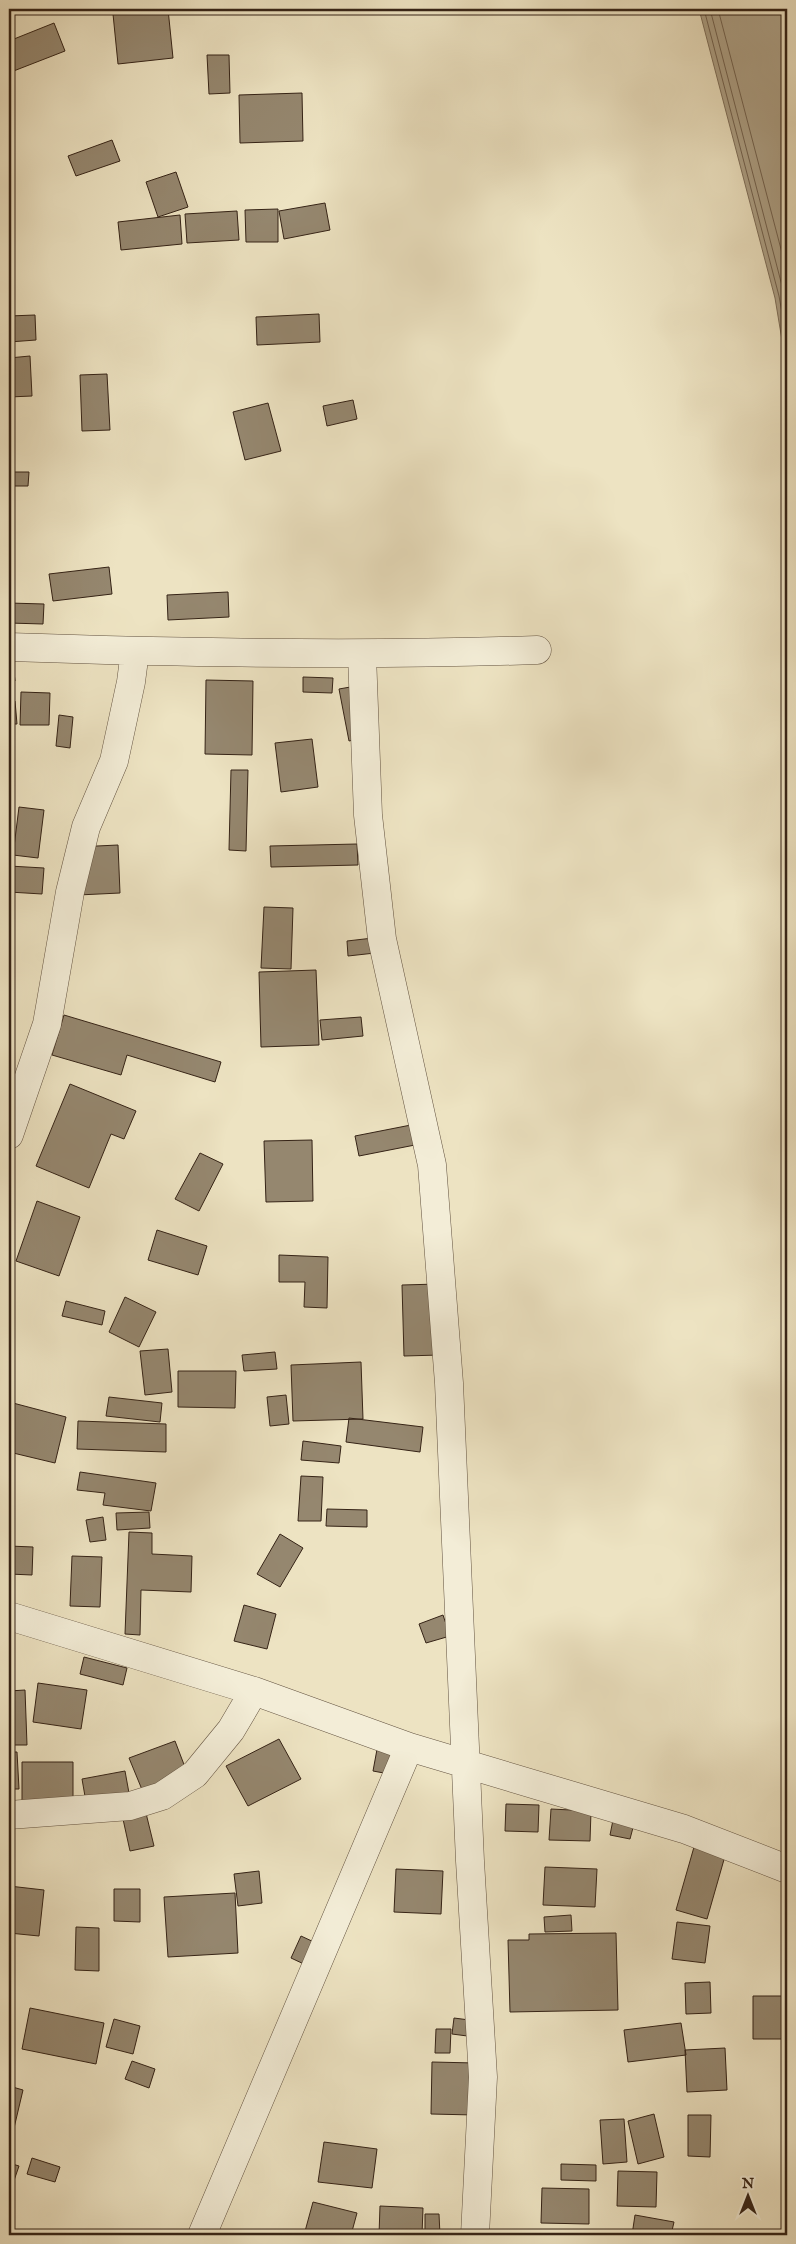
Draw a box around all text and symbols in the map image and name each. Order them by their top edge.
north arrow [724,2172,774,2222]
text: N [741,2175,754,2193]

